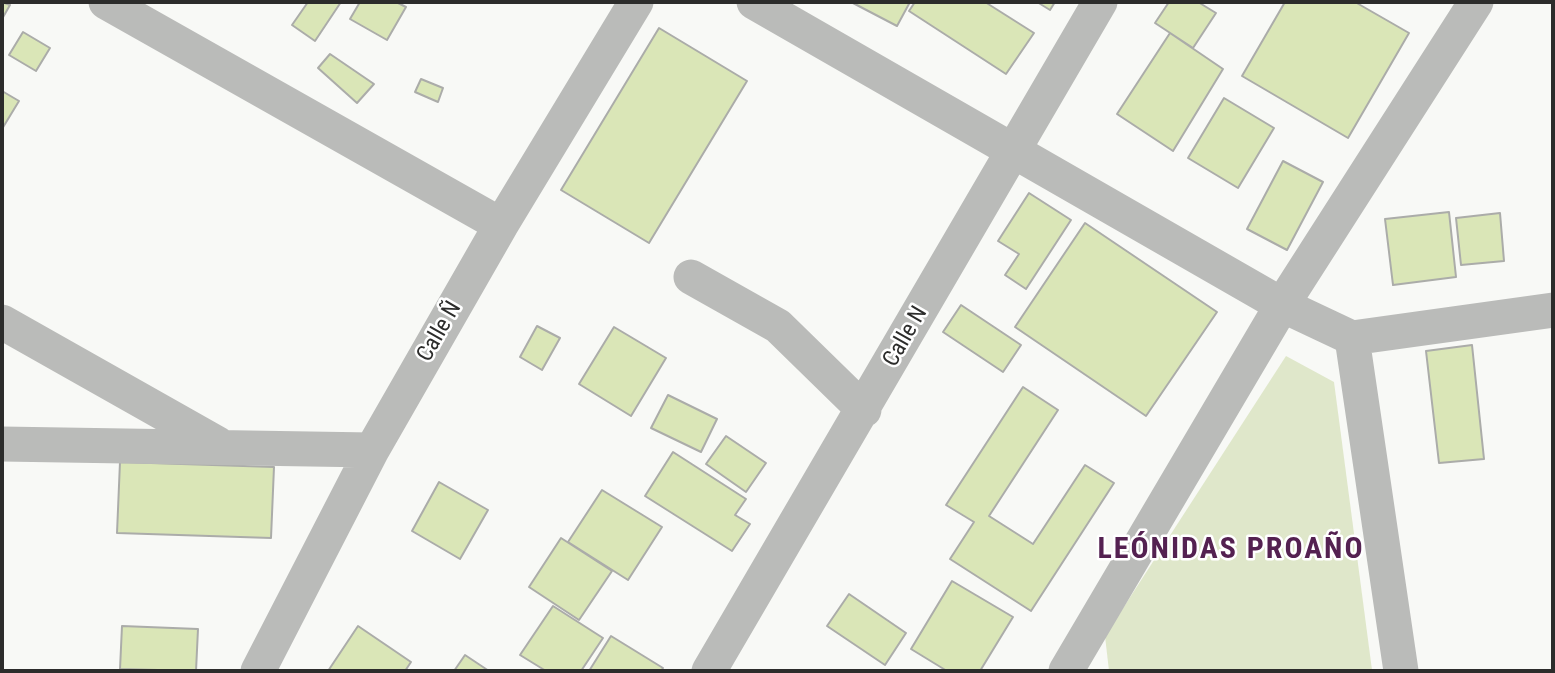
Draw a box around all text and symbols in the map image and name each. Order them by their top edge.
street label: Calle Ñ [412,297,468,367]
street label: Calle N [878,302,934,372]
district label: LEÓNIDAS PROAÑO [1099,532,1363,568]

